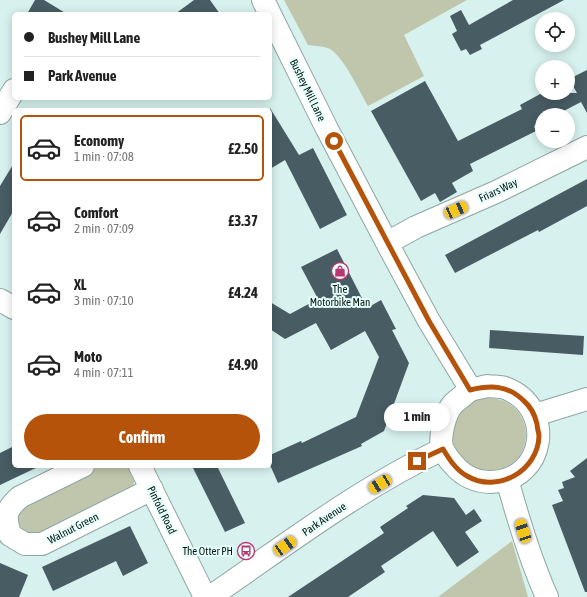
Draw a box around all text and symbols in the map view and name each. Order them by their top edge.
map controls [535,12,575,148]
button: locate [535,12,575,52]
text: Bushey Mill Lane [48,29,140,46]
street label: Bushey Mill Lane [288,57,328,123]
button: + [535,60,575,100]
text: Park Avenue [48,67,117,84]
button: − [535,108,575,148]
icon: car [26,130,62,166]
text: Economy [74,132,124,149]
route start [325,132,343,150]
text: £2.50 [228,140,258,157]
text: 1 min · 07:08 [74,149,134,164]
street label: Friars Way [477,176,520,204]
car [443,200,469,220]
icon: car [26,202,62,238]
text: Comfort [74,204,118,221]
text: £3.37 [228,212,258,229]
text: 2 min · 07:09 [74,221,134,236]
shop icon: The Motorbike Man [330,261,350,281]
icon: car [26,274,62,310]
text: XL [74,276,87,293]
place label: The Motorbike Man [310,283,370,308]
text: £4.24 [228,284,258,301]
text: 3 min · 07:10 [74,293,134,308]
icon: car [26,346,62,382]
text: Moto [74,348,102,365]
text: £4.90 [228,356,258,373]
text: 4 min · 07:11 [74,365,134,380]
callout: 1 min [384,403,450,431]
text: 1 min [404,409,430,424]
button: Confirm [24,414,260,460]
route end [408,452,426,470]
car [367,473,393,495]
street label: Pinfold Road [145,484,179,536]
street label: Park Avenue [300,500,348,538]
street label: Walnut Green [46,510,100,546]
car [514,518,532,544]
car [272,534,298,558]
bus stop icon: The Otter PH [236,541,256,561]
place label: The Otter PH [182,545,233,557]

